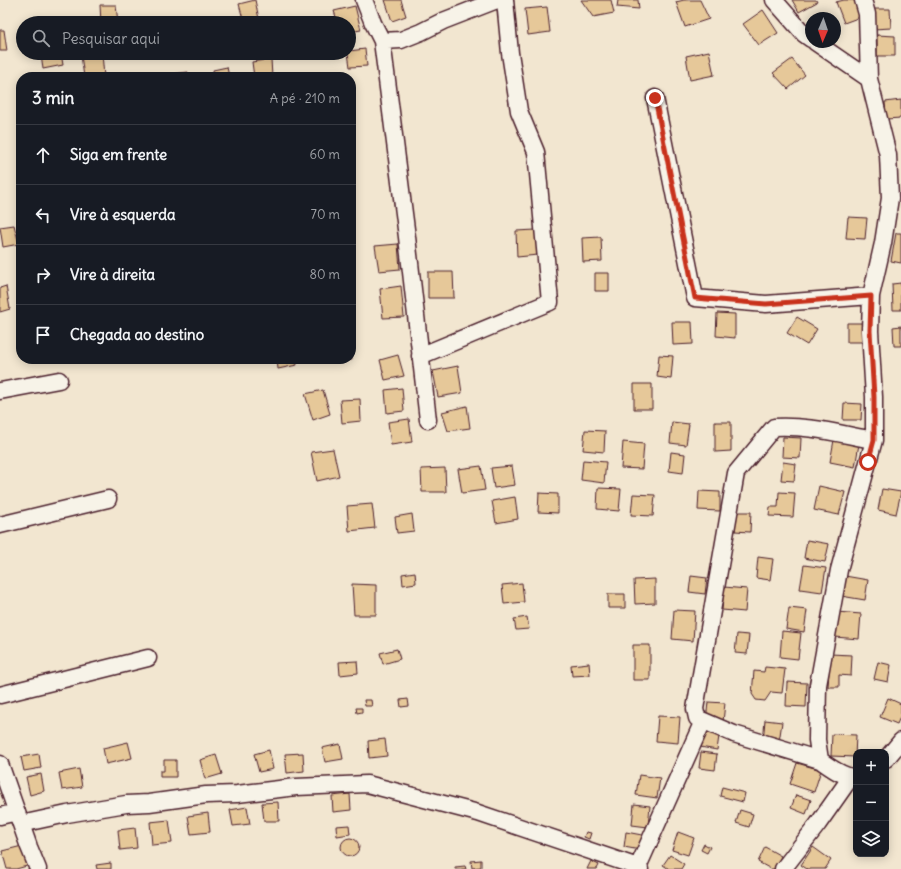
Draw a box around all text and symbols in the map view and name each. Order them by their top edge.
north arrow [805,12,841,48]
search box [16,16,356,60]
icon: search [30,27,52,49]
text: Pesquisar aqui [62,29,160,48]
text: 3 min [32,87,74,109]
route end [646,89,664,107]
text: A pé · 210 m [270,90,340,107]
icon: ahead [32,144,54,166]
text: Siga em frente [70,145,167,164]
text: 60 m [309,146,340,163]
icon: left [32,204,54,226]
text: Vire à esquerda [70,205,176,224]
text: 70 m [311,206,340,223]
icon: right [32,264,54,286]
text: Vire à direita [70,265,155,284]
text: 80 m [309,266,340,283]
icon: arrive [32,324,54,346]
text: Chegada ao destino [70,325,204,344]
route start [859,453,877,471]
map controls [853,749,889,857]
button: + [853,749,889,785]
button: − [853,785,889,821]
button: layers [853,821,889,857]

